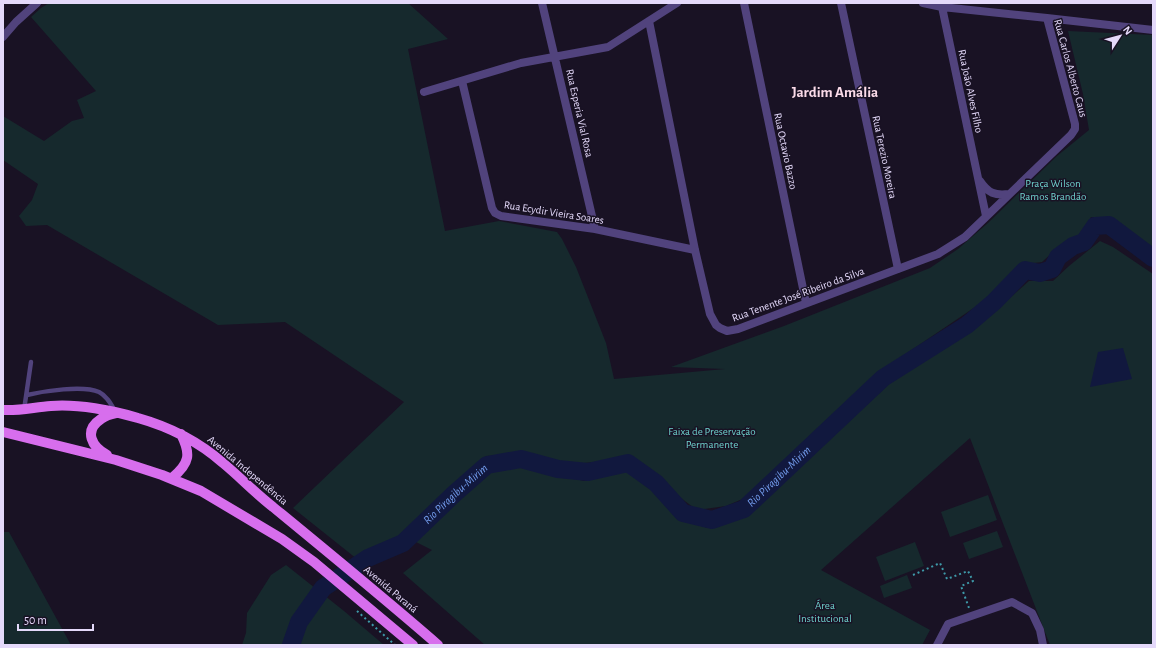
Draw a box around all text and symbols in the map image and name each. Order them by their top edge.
north arrow [1100,16,1140,56]
street label: Rua Carlos Alberto Caus [1052,18,1089,118]
text: N [1121,24,1134,37]
street label: Rua João Alves Filho [956,48,985,134]
street label: Rua Esperia Vial Rosa [564,68,595,158]
district label: Jardim Amália [792,85,878,100]
street label: Rua Octavio Bazzo [772,112,799,190]
street label: Rua Terezio Moreira [870,115,899,200]
park label: Praça Wilson Ramos Brandão [1019,178,1087,202]
street label: Rua Ecydir Vieira Soares [503,199,605,226]
street label: Rua Tenente José Ribeiro da Silva [731,265,866,324]
park label: Faixa de Preservação Permanente [668,426,756,450]
street label: Avenida Independência [206,434,290,507]
water label: Rio Piragibu-Mirim [745,444,813,509]
water label: Rio Piragibu-Mirim [421,462,490,526]
street label: Avenida Paraná [362,564,420,615]
park label: Área Institucional [798,599,852,624]
scale bar [18,606,93,632]
text: 50 m [24,614,47,626]

